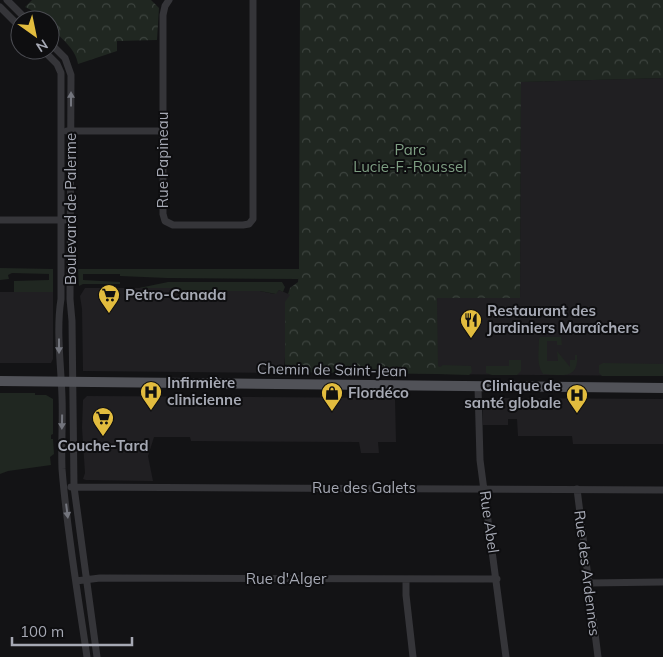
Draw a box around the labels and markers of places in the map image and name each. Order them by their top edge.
supermarket icon: Petro-Canada [97,283,121,314]
place label: Petro-Canada [125,285,226,304]
place label: Restaurant des Jardiniers Maraîchers [487,301,639,337]
restaurant icon: Restaurant des Jardiniers Maraîchers [459,308,483,339]
place label: Infirmière clinicienne [167,373,241,409]
place label: Clinique de santé globale [464,376,561,412]
hospital icon: Infirmière clinicienne [139,380,163,411]
shop icon: Flordéco [320,381,344,412]
place label: Flordéco [348,383,409,402]
hospital icon: Clinique de santé globale [565,383,589,414]
supermarket icon: Couche-Tard [91,406,115,437]
place label: Couche-Tard [58,436,148,455]

